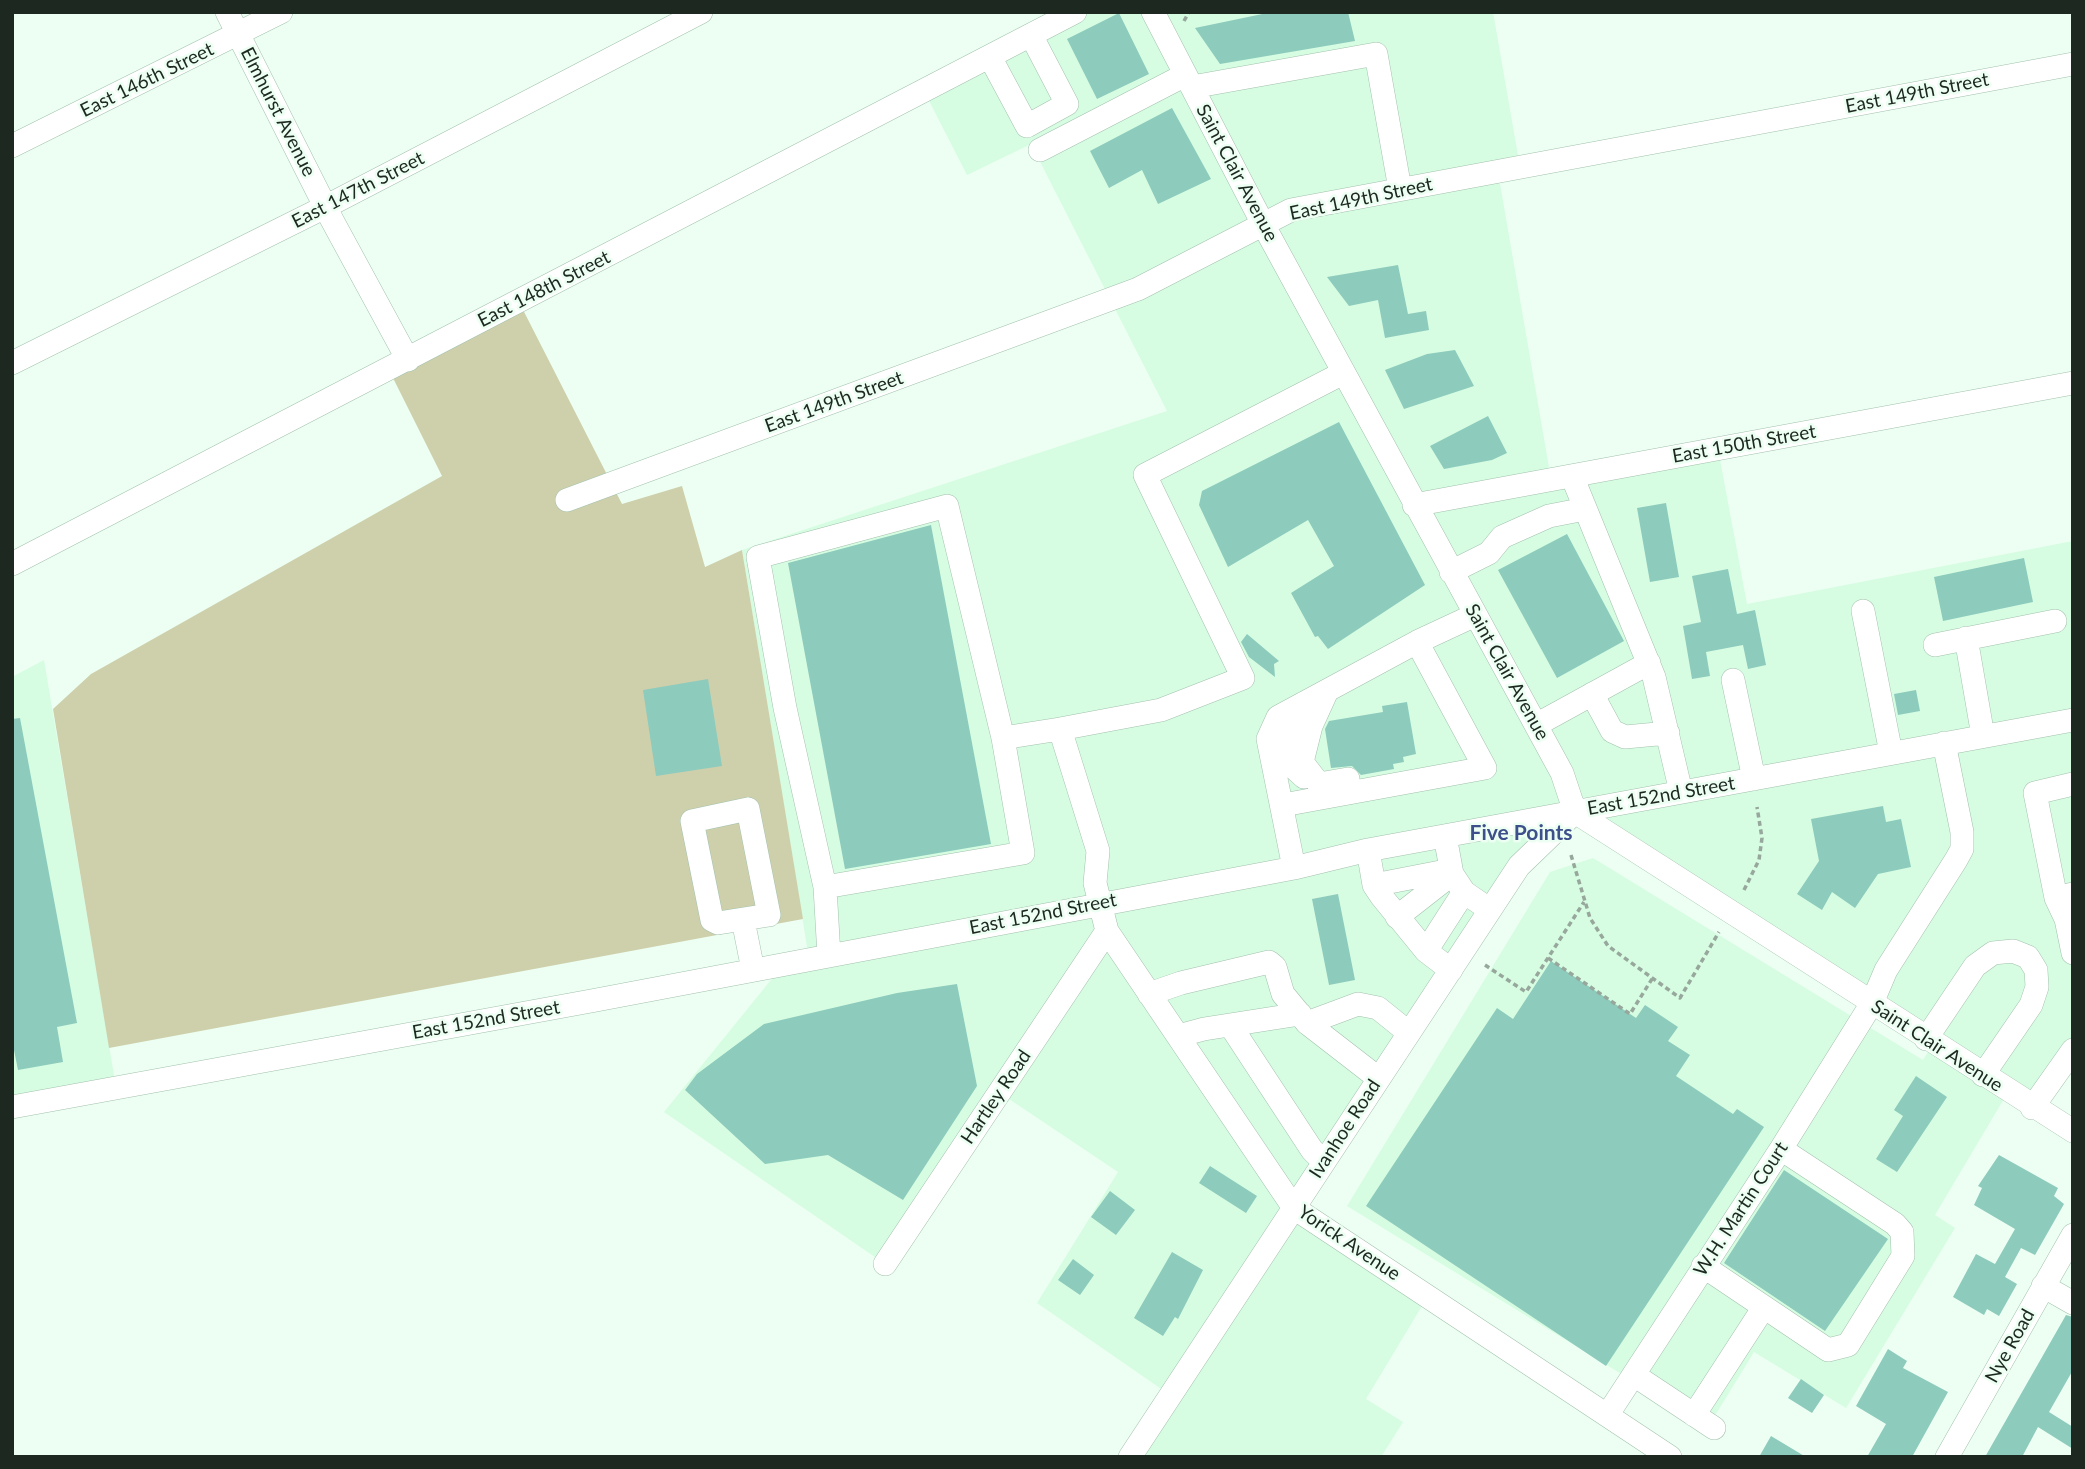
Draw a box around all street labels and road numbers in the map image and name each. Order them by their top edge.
street label: East 146th Street [77,38,217,122]
street label: Elmhurst Avenue [236,44,320,180]
street label: East 149th Street [1843,68,1991,118]
street label: Saint Clair Avenue [1191,100,1283,246]
street label: East 147th Street [288,147,428,233]
street label: East 149th Street [1287,173,1435,225]
street label: East 148th Street [474,246,614,332]
street label: East 149th Street [762,366,906,438]
street label: East 150th Street [1670,420,1818,468]
street label: Saint Clair Avenue [1460,600,1554,744]
street label: East 152nd Street [1585,772,1737,820]
street label: East 152nd Street [967,889,1119,939]
street label: Saint Clair Avenue [1867,995,2007,1097]
street label: East 152nd Street [410,996,562,1044]
street label: Hartley Road [956,1046,1036,1148]
street label: Ivanhoe Road [1305,1075,1385,1183]
street label: W.H. Martin Court [1689,1138,1793,1280]
street label: Yorick Avenue [1293,1200,1405,1286]
street label: Nye Road [1980,1305,2040,1387]

